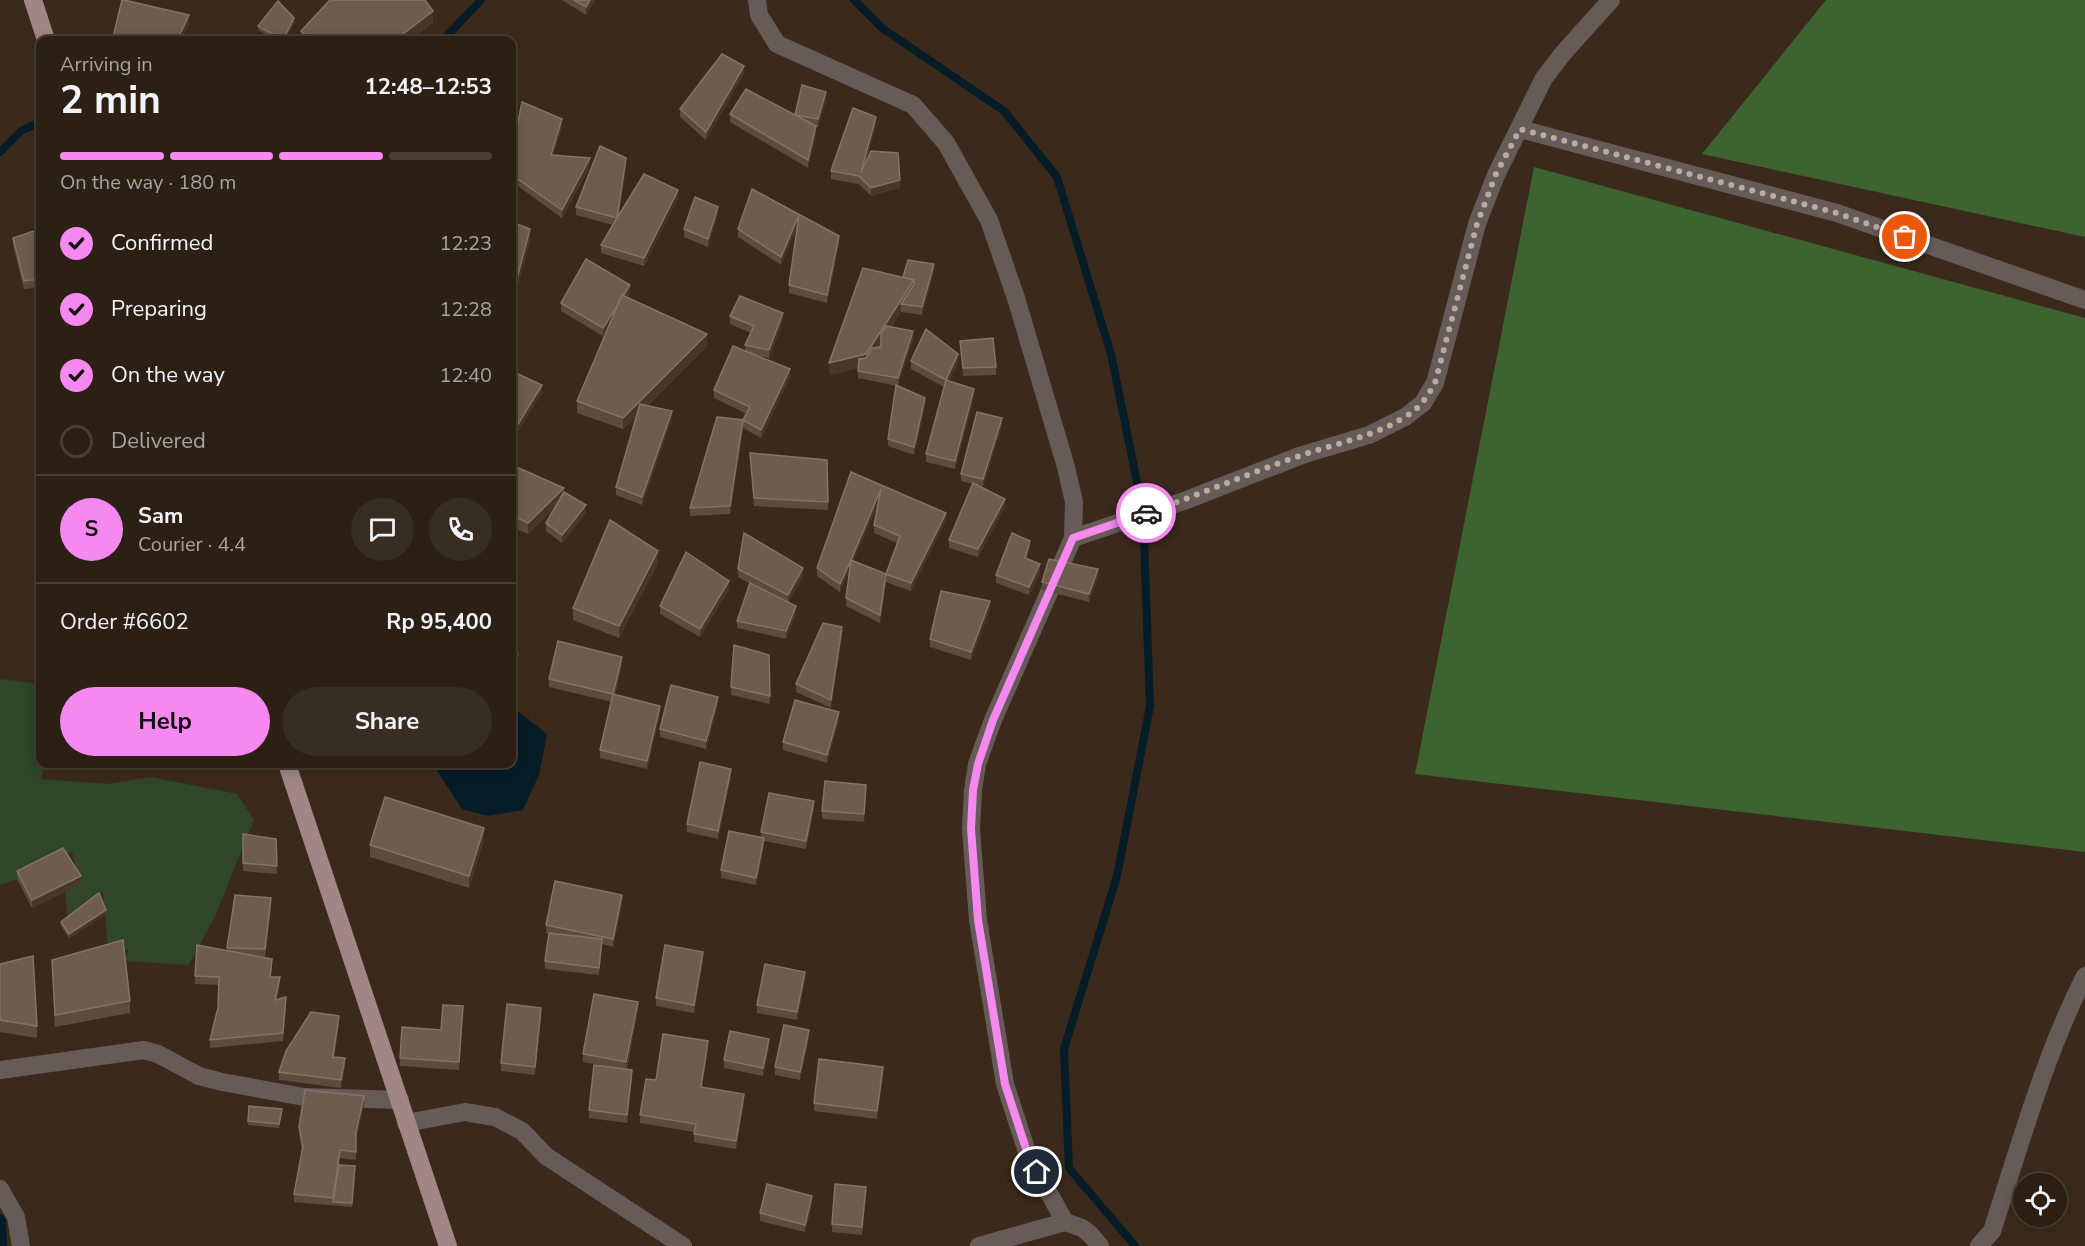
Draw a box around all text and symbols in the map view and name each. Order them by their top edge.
text: Arriving in [60,51,153,78]
text: 12:48–12:53 [364,72,492,102]
text: 2 min [60,74,161,127]
text: On the way · 180 m [60,169,236,196]
pin [1879,211,1930,262]
icon: bag [1888,220,1921,253]
icon: check [60,227,93,260]
text: Confirmed [111,228,213,258]
text: 12:23 [439,230,492,257]
icon: check [60,293,93,326]
text: Preparing [111,294,207,324]
text: 12:28 [439,296,492,323]
icon: check [60,359,93,392]
text: On the way [111,360,225,390]
text: 12:40 [439,362,492,389]
text: Delivered [111,426,206,456]
courier [1116,483,1176,543]
icon: car [1130,497,1163,530]
button: chat [351,498,414,561]
button: phone [429,498,492,561]
text: Sam [138,501,183,531]
text: S [85,514,98,544]
text: Courier · 4.4 [138,531,246,558]
text: Order #6602 [60,607,189,637]
text: Rp 95,400 [386,607,492,637]
button: Help [60,687,270,756]
button: Share [282,687,492,756]
pin [1011,1146,1062,1197]
icon: home [1020,1155,1053,1188]
map controls [2013,1173,2067,1227]
button: locate [2013,1173,2067,1227]

